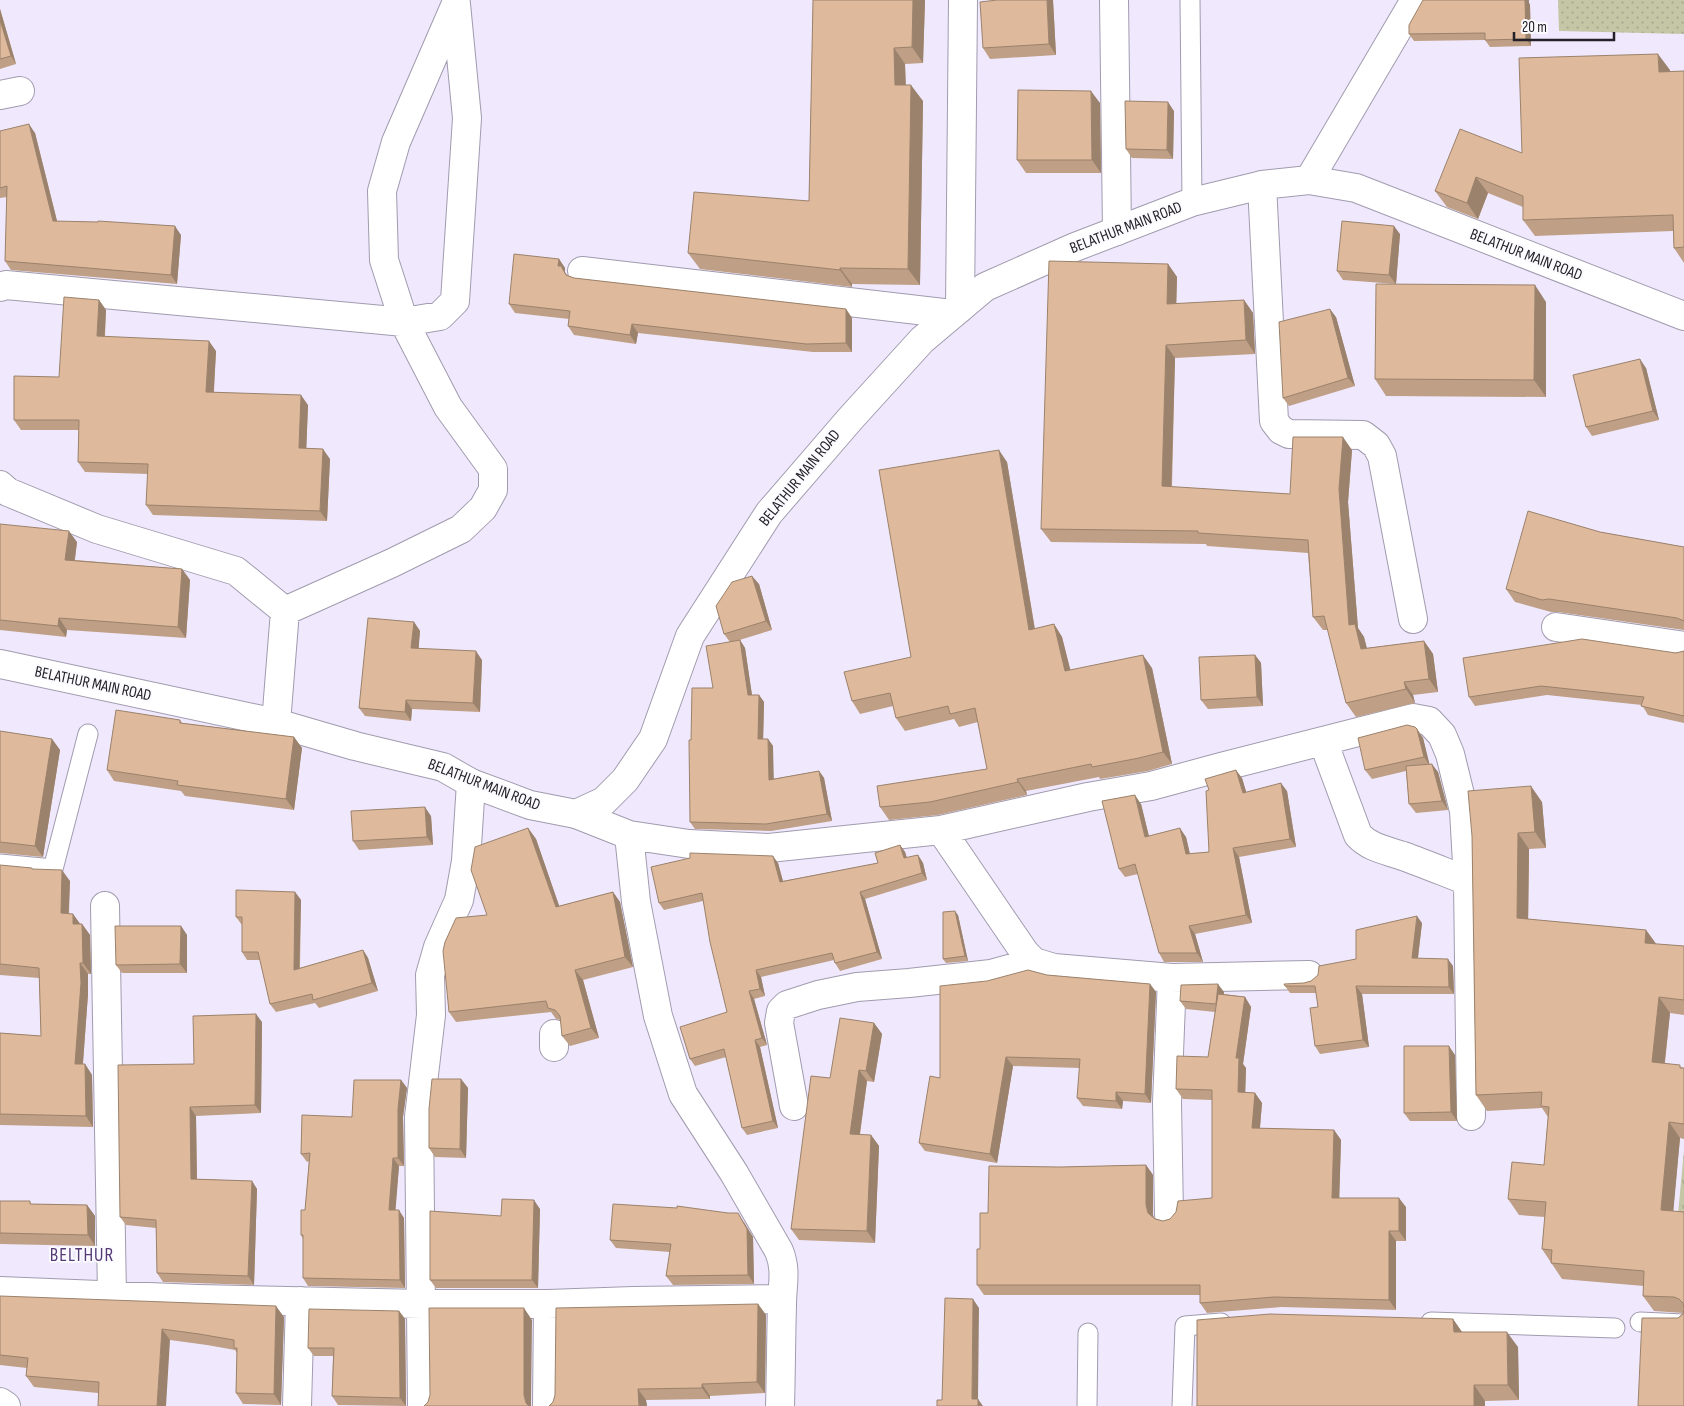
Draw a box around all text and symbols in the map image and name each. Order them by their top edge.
scale bar [1514,10,1614,42]
text: 20 m [1522,18,1547,37]
street label: BELATHUR MAIN ROAD [1067,198,1185,258]
street label: BELATHUR MAIN ROAD [1467,225,1585,285]
street label: BELATHUR MAIN ROAD [755,426,845,530]
street label: BELATHUR MAIN ROAD [33,662,153,706]
street label: BELATHUR MAIN ROAD [425,755,543,815]
district label: BELTHUR [50,1244,114,1267]

